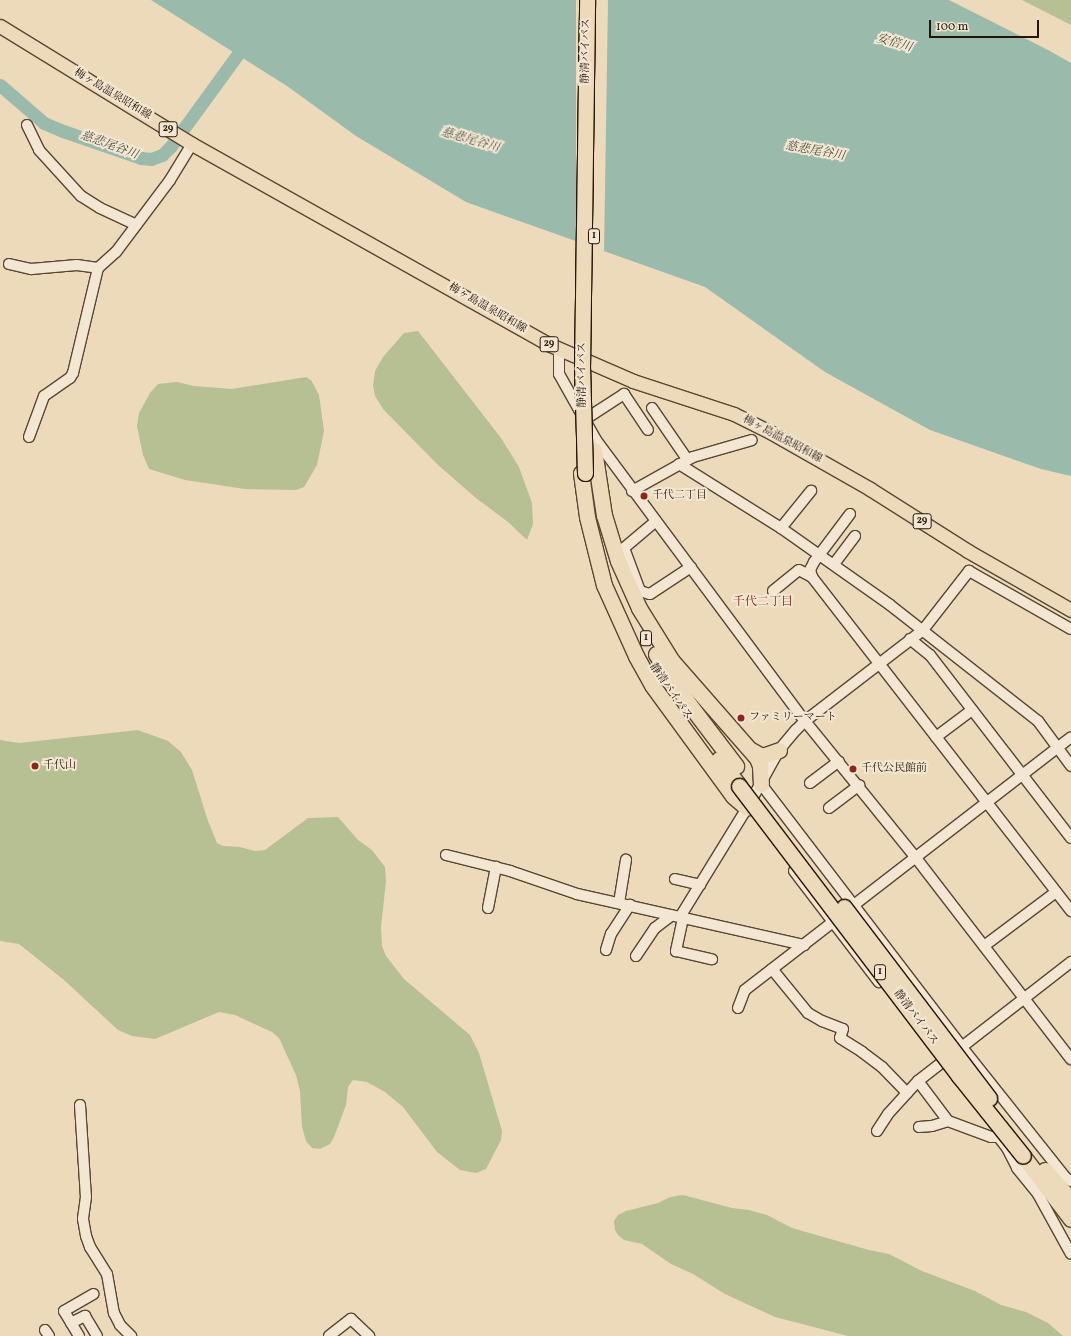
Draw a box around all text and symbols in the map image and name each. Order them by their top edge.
scale bar [931,12,1041,38]
street label: 静清バイパス [580,18,594,84]
text: 100 m [936,19,968,35]
water label: 安倍川 [875,32,913,56]
street label: 梅ヶ島温泉昭和線 [71,67,153,123]
road number: 29 [158,121,178,137]
water label: 慈悲尾谷川 [439,126,501,156]
water label: 慈悲尾谷川 [78,129,140,163]
water label: 慈悲尾谷川 [784,140,846,164]
road number: 1 [587,228,601,244]
street label: 梅ヶ島温泉昭和線 [446,281,528,337]
road number: 29 [539,336,559,352]
street label: 静清バイパス [576,342,590,408]
street label: 梅ヶ島温泉昭和線 [740,414,824,466]
place label: 千代二丁目 [652,489,707,503]
marker: 千代二丁目 [639,491,649,501]
road number: 29 [912,513,932,529]
district label: 千代二丁目 [733,596,793,610]
road number: 1 [639,630,653,646]
street label: 静清バイパス [646,661,694,723]
place label: ファミリーマート [749,711,837,725]
marker: ファミリーマート [736,713,746,723]
place label: 千代山 [43,759,76,773]
marker: 千代山 [30,761,40,771]
place label: 千代公民館前 [861,762,927,776]
marker: 千代公民館前 [848,764,858,774]
road number: 1 [873,964,887,980]
street label: 静清バイパス [890,988,940,1048]

